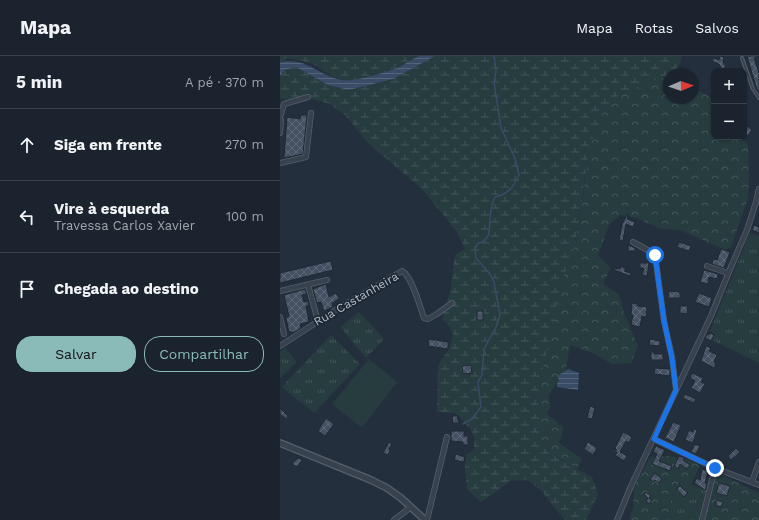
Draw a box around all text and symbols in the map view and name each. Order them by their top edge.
text: Mapa [20,16,71,39]
text: Mapa [576,20,613,36]
text: Rotas [635,20,673,36]
text: Salvos [695,20,739,36]
north arrow [663,68,699,104]
map controls [711,68,747,140]
button: + [711,68,747,104]
text: 5 min [16,72,62,92]
text: A pé · 370 m [185,75,264,90]
button: − [711,104,747,140]
icon: ahead [16,134,38,156]
text: Siga em frente [54,136,162,154]
text: 270 m [225,137,264,152]
text: Vire à esquerda [54,200,169,218]
icon: left [16,206,38,228]
text: 100 m [226,209,264,224]
text: Travessa Carlos Xavier [54,218,195,233]
route start [646,246,664,264]
street label: Rua Castanheira [311,269,401,329]
icon: arrive [16,278,38,300]
text: Chegada ao destino [54,280,199,298]
button: Salvar [16,336,136,372]
button: Compartilhar [144,336,264,372]
route end [706,459,724,477]

